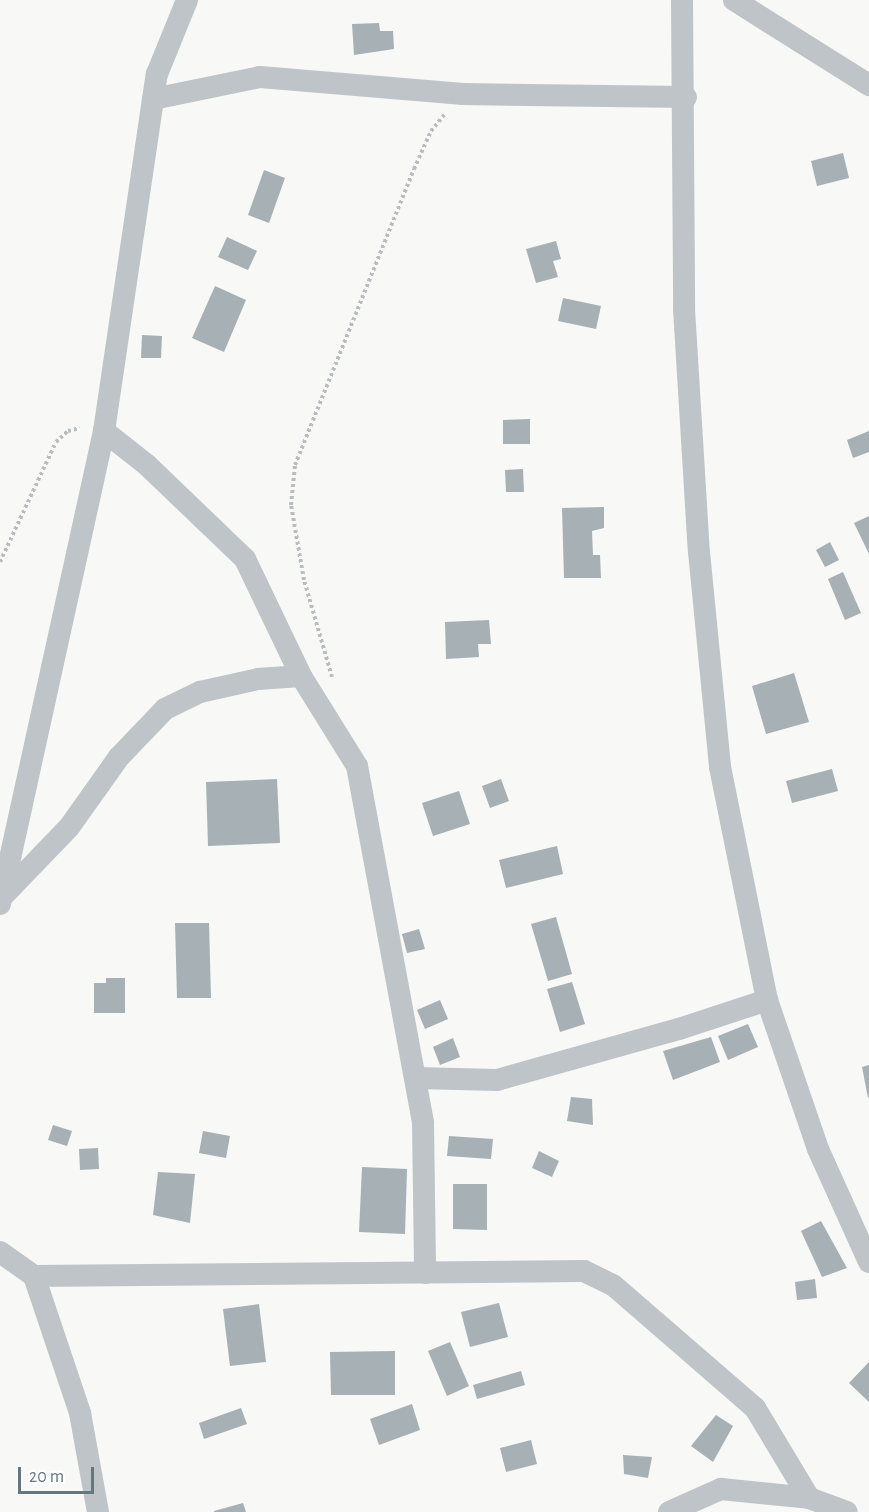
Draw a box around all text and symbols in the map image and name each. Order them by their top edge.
scale bar [21,1455,98,1493]
text: 20 m [29,1468,64,1486]

